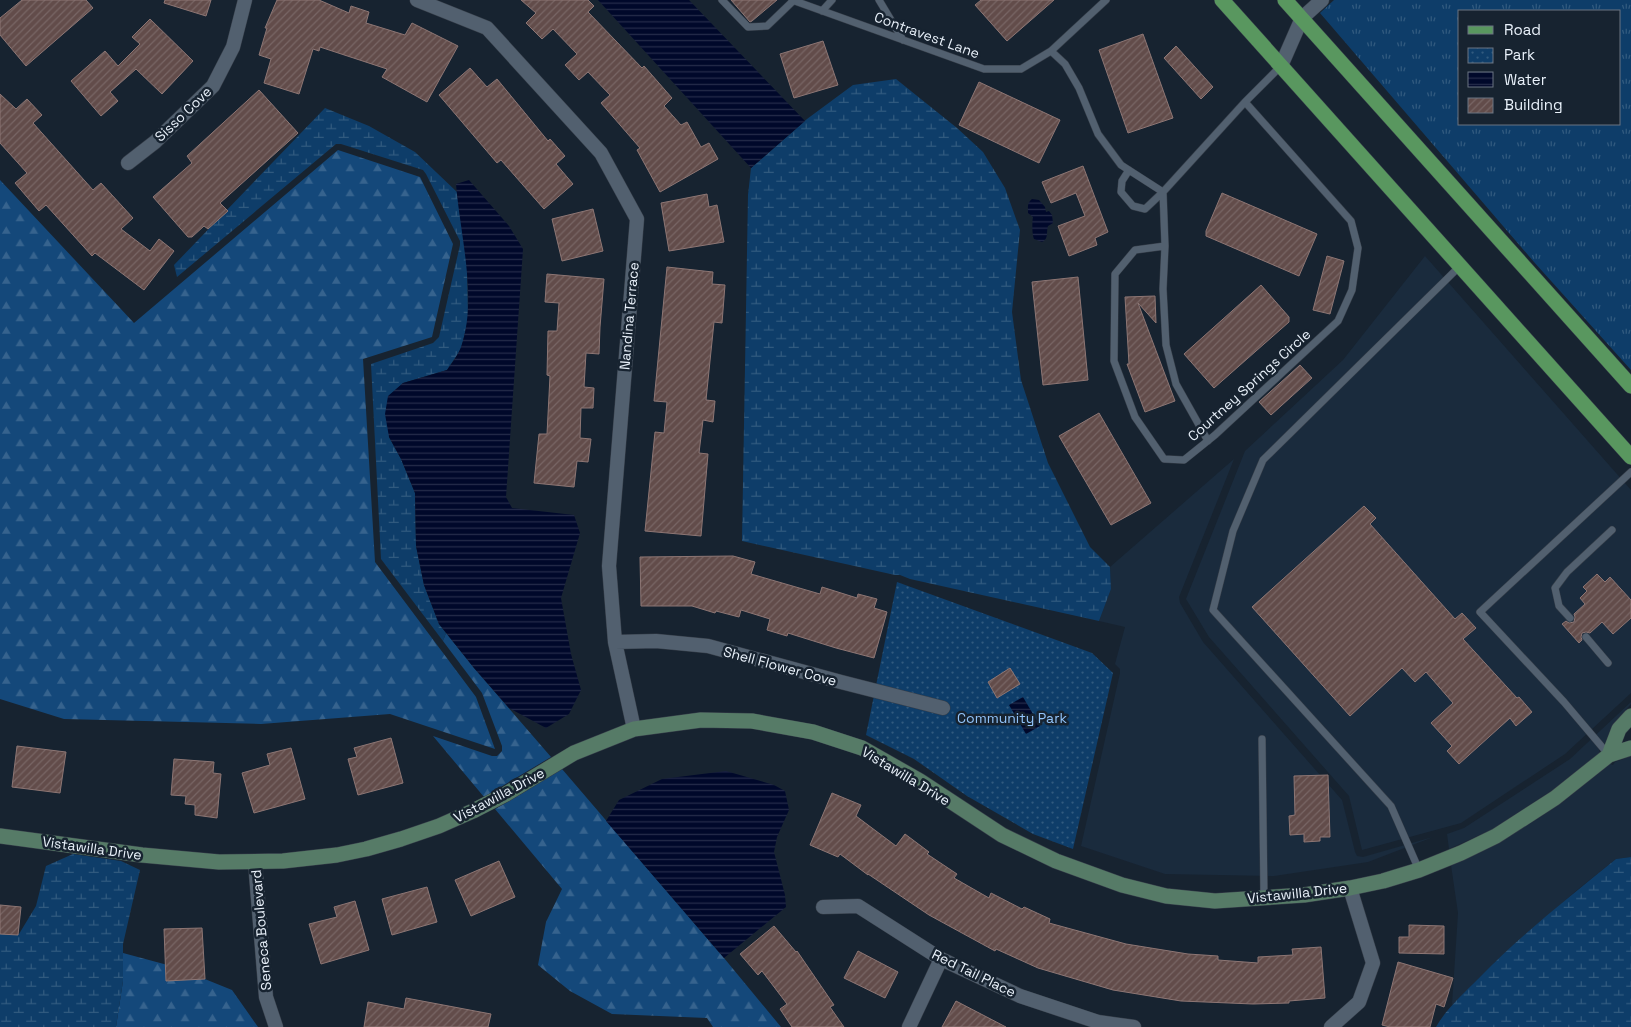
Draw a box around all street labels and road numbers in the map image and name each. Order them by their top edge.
street label: Contravest Lane [872,8,982,62]
street label: Sisso Cove [151,83,215,145]
street label: Nandina Terrace [615,261,643,371]
street label: Courtney Springs Circle [1184,325,1314,445]
street label: Shell Flower Cove [721,642,839,690]
street label: Vistawilla Drive [858,742,954,810]
street label: Vistawilla Drive [450,764,548,826]
street label: Vistawilla Drive [41,832,143,864]
street label: Seneca Boulevard [247,869,275,991]
street label: Vistawilla Drive [1246,879,1348,907]
street label: Red Tail Place [929,945,1019,1001]

